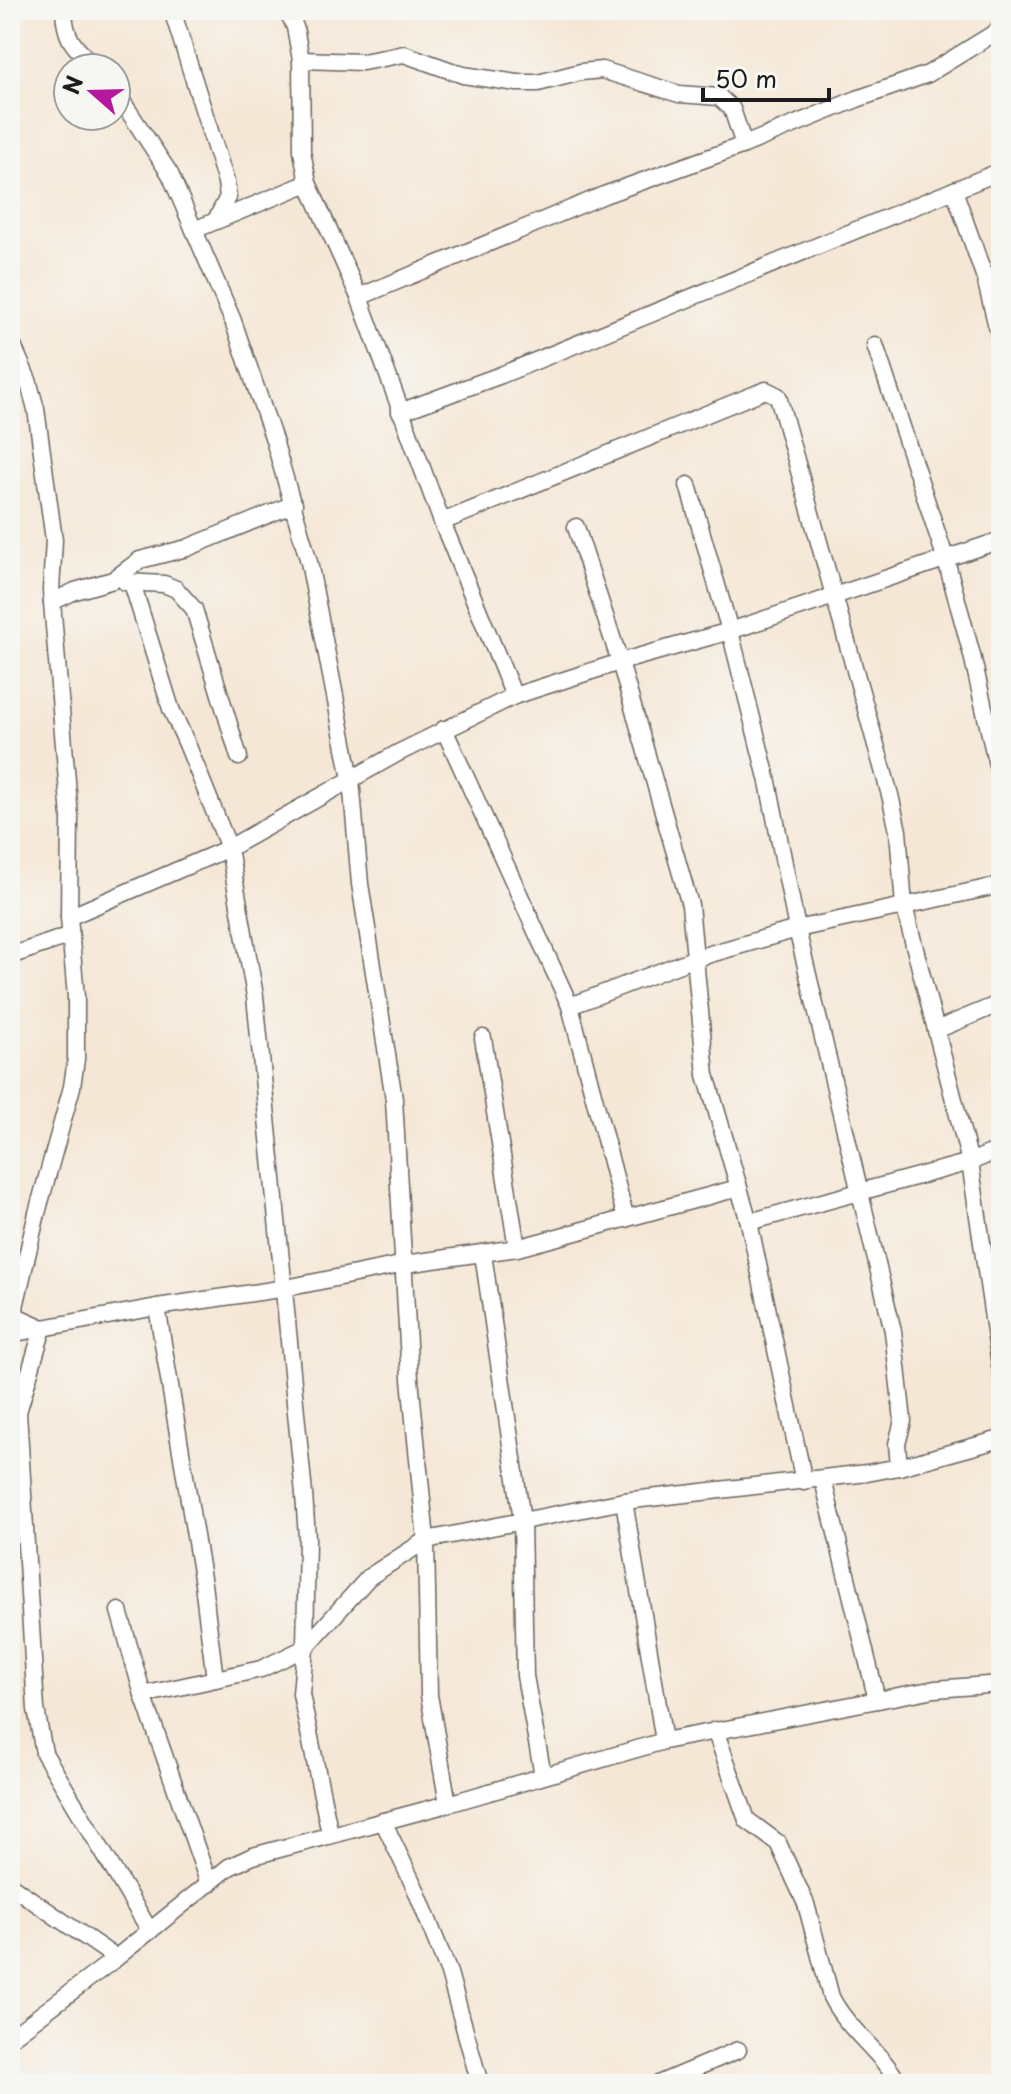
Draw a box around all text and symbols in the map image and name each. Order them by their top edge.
north arrow [52,52,132,132]
scale bar [703,52,829,102]
text: 50 m [715,60,777,96]
text: N [53,71,90,98]

